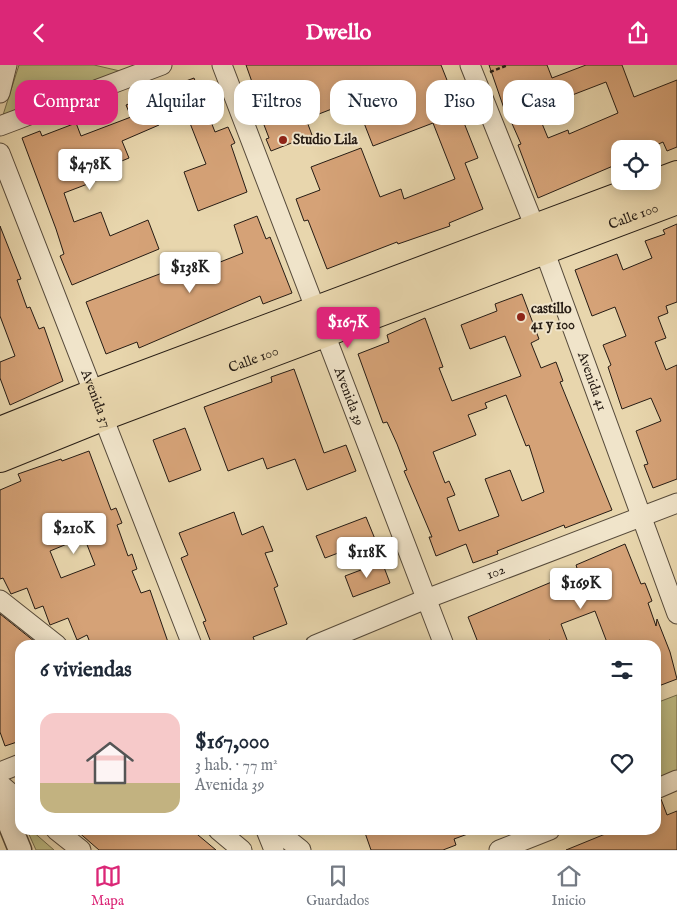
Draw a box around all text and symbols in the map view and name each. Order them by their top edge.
icon: back [25,19,53,47]
text: Dwello [306,19,371,47]
icon: share [624,19,652,47]
chip: Comprar [15,80,118,125]
chip: Alquilar [128,80,224,125]
chip: Filtros [234,80,320,125]
chip: Nuevo [330,80,416,125]
chip: Piso [426,80,493,125]
chip: Casa [503,80,574,125]
place label: Studio Lila [293,131,359,149]
marker: Studio Lila [277,134,289,146]
map controls [611,140,661,190]
button: locate [611,140,661,190]
pin: $478K [55,149,125,191]
text: $478K [69,155,111,175]
street label: Calle 100 [606,199,661,234]
pin: $138K [155,251,225,294]
text: $138K [171,258,209,278]
place label: castillo 41 y 100 [531,300,575,334]
pin: $167K [313,307,383,349]
marker: castillo 41 y 100 [515,311,527,323]
text: $167K [328,313,368,333]
street label: Calle 100 [226,342,281,377]
street label: Avenida 41 [573,348,611,413]
street label: Avenida 39 [329,364,368,428]
street label: Avenida 37 [76,366,116,431]
pin: $210K [39,513,109,555]
text: $210K [53,519,95,539]
pin: $118K [332,537,402,579]
text: $118K [348,543,386,563]
street label: 102 [484,560,508,584]
pin: $169K [546,567,616,610]
text: $169K [561,574,601,594]
icon: filters [608,656,636,684]
text: 6 viviendas [40,657,132,684]
text: $167,000 [195,729,270,756]
icon: home [80,733,140,793]
icon: heart [608,749,636,777]
text: 3 hab. · 77 m² [195,756,278,776]
text: Avenida 39 [195,776,264,796]
tab: Mapa [91,862,124,910]
tab: Guardados [306,862,369,910]
tab: Inicio [551,862,586,910]

